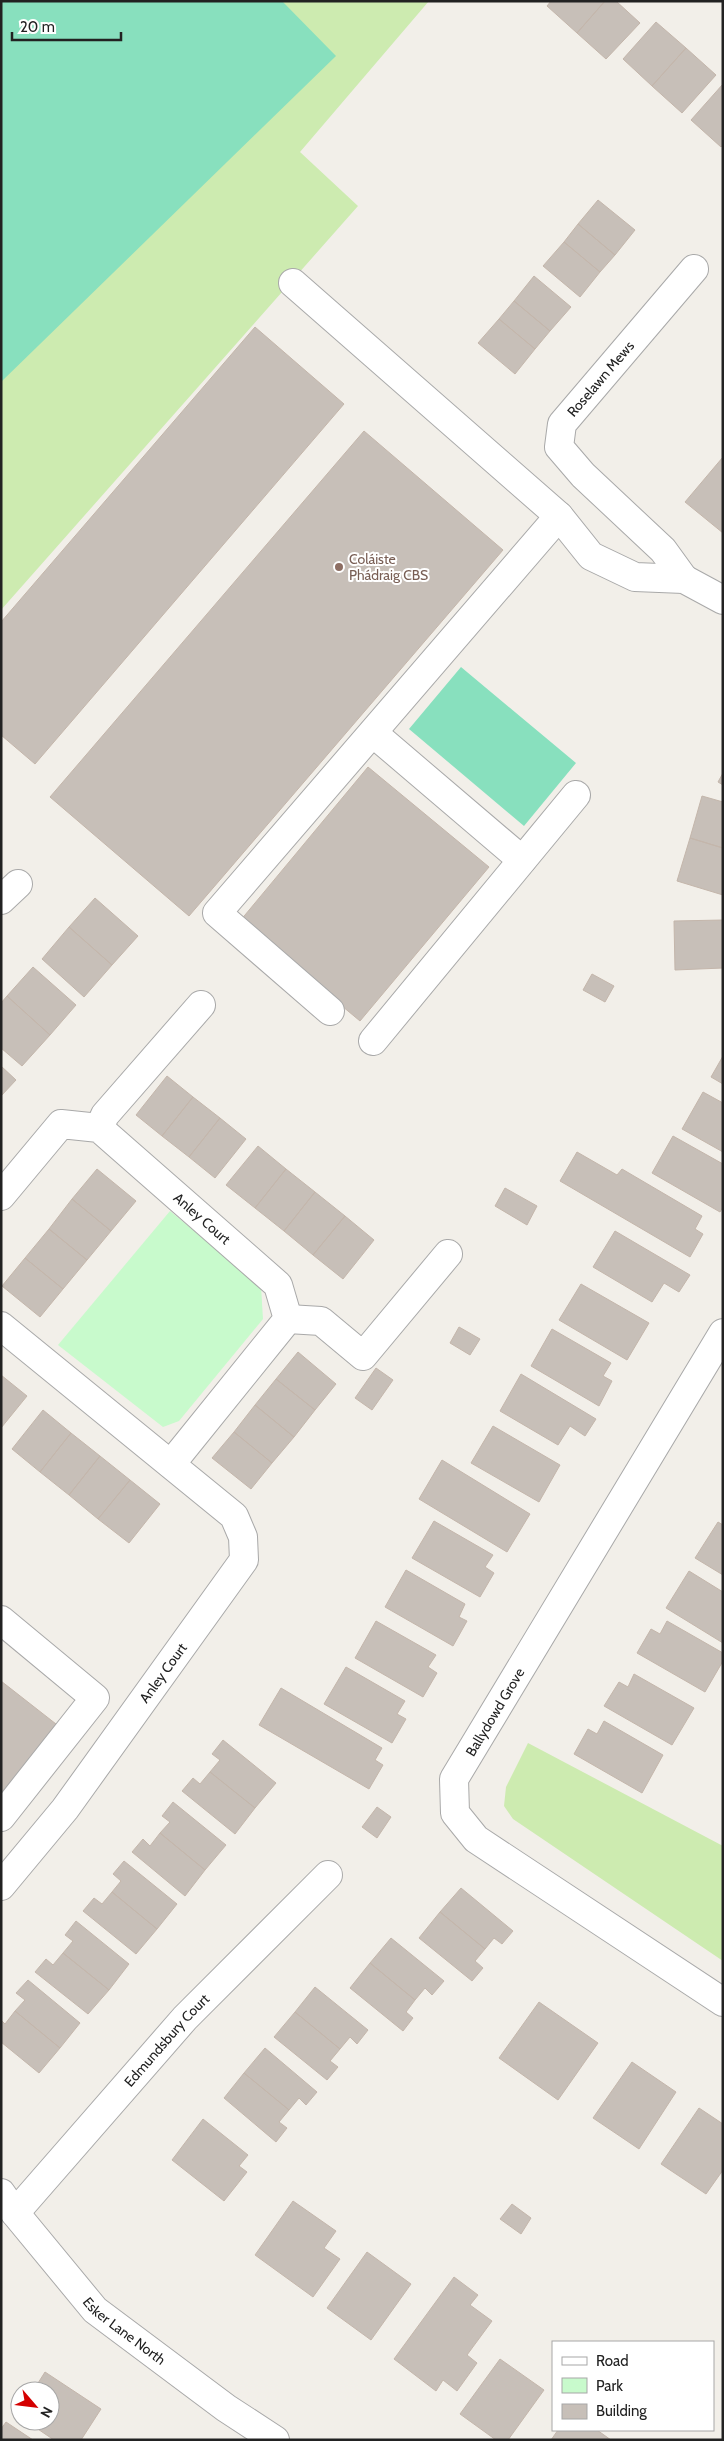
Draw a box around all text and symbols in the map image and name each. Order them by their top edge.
scale bar [12,10,121,42]
text: 20 m [20,18,55,36]
street label: Roselawn Mews [563,337,638,420]
place label: Coláiste Phádraig CBS [349,550,428,584]
marker: Coláiste Phádraig CBS [333,561,345,573]
street label: Anley Court [170,1189,234,1248]
street label: Anley Court [135,1639,191,1706]
street label: Ballydowd Grove [462,1665,528,1759]
street label: Edmundsbury Court [120,1990,213,2090]
street label: Esker Lane North [79,2293,169,2369]
legend [552,2341,714,2431]
text: Road [596,2352,629,2370]
text: Park [596,2377,623,2395]
north arrow [10,2381,60,2431]
text: Building [596,2402,647,2420]
text: N [36,2404,57,2421]

